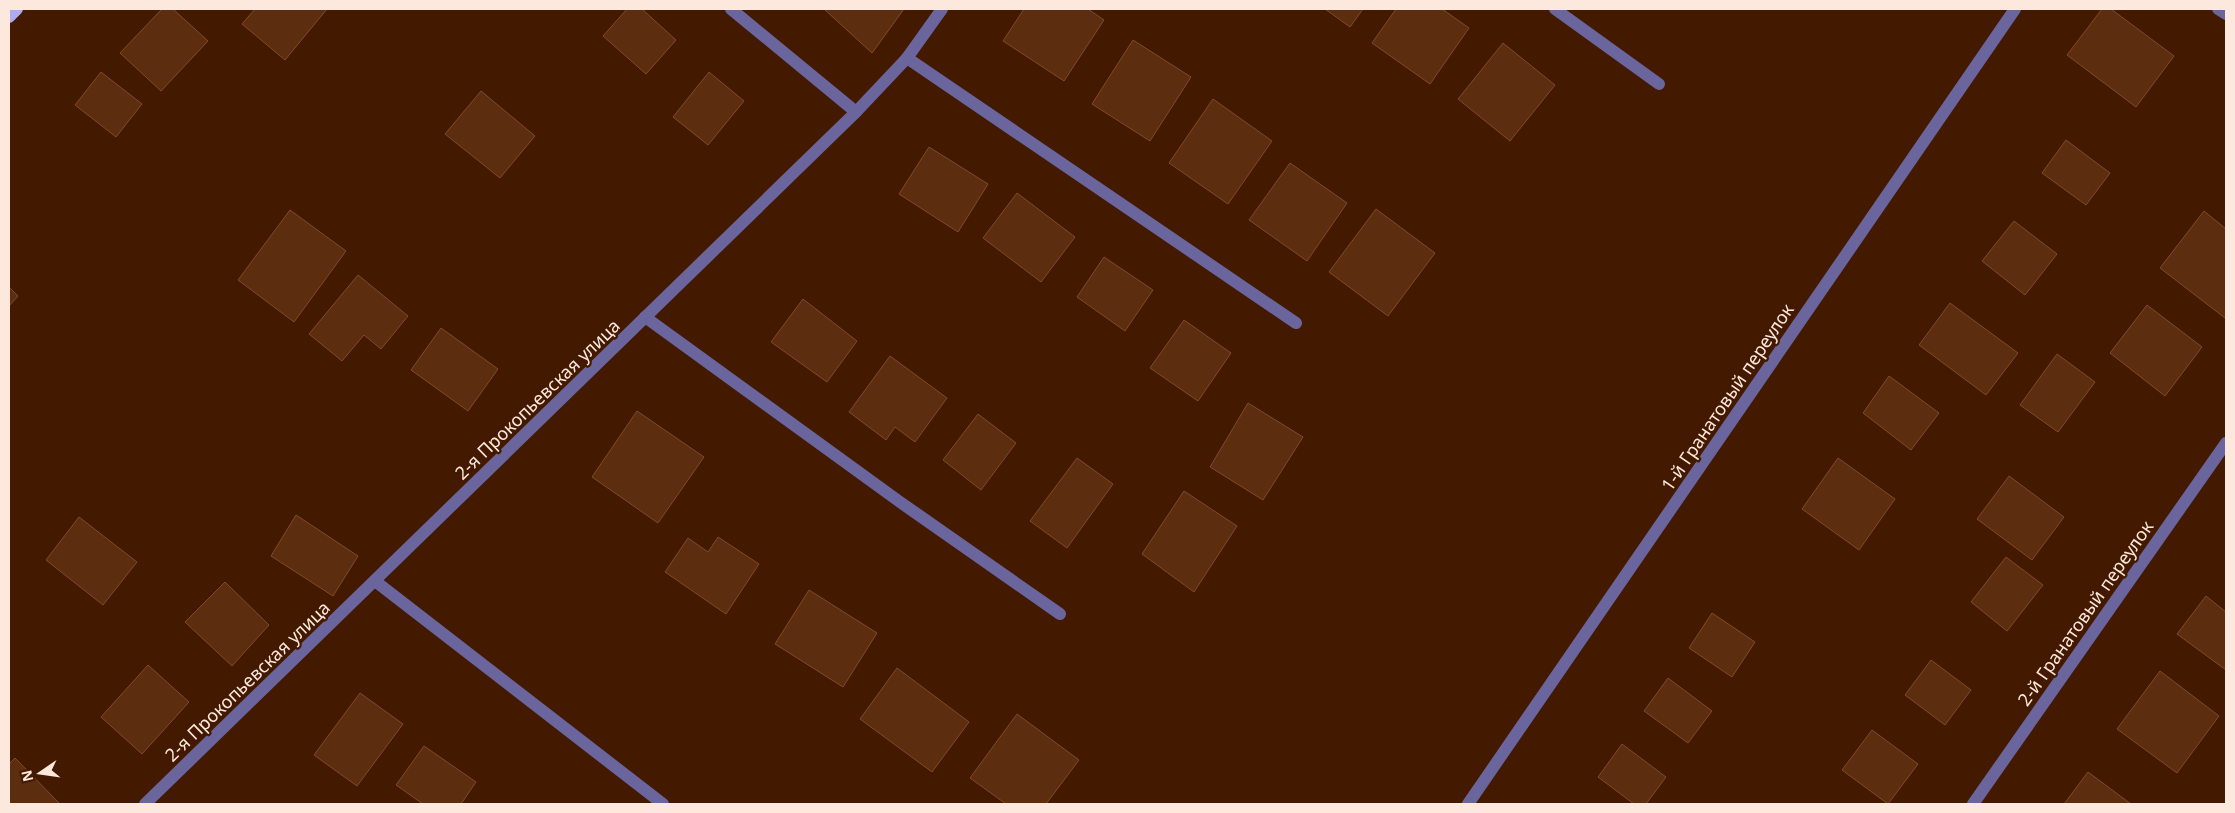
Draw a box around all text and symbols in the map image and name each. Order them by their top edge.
street label: 1-й Гранатовый переулок [1655,298,1799,495]
street label: 2-я Прокопьевская улица [449,314,625,484]
street label: 2-й Гранатовый переулок [2012,515,2159,710]
street label: 2-я Прокопьевская улица [159,596,335,766]
north arrow [15,748,65,798]
text: N [16,768,37,784]

